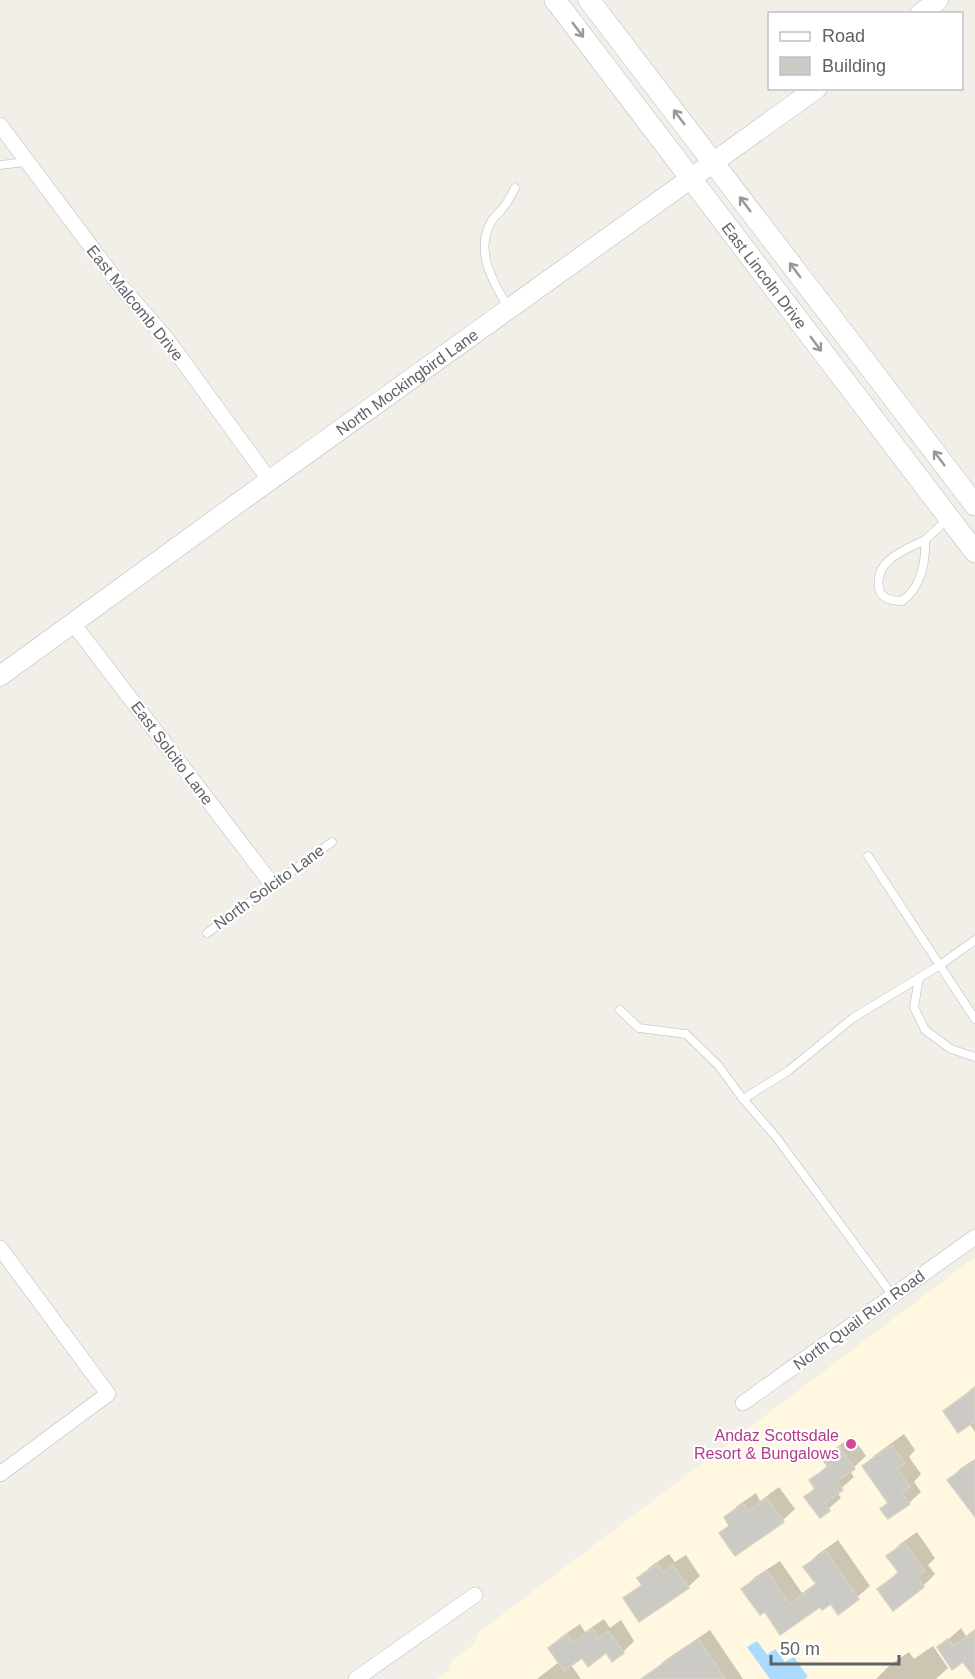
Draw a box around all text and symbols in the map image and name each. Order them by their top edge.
legend [768,12,963,90]
one-way arrow [572,22,584,38]
text: Road [822,26,865,46]
text: Building [822,56,886,76]
one-way arrow [672,109,685,125]
one-way arrow [738,196,751,212]
street label: East Lincoln Drive [719,219,810,332]
street label: East Malcomb Drive [83,242,187,364]
one-way arrow [789,263,802,279]
street label: North Mockingbird Lane [333,325,481,438]
one-way arrow [809,335,822,351]
one-way arrow [933,451,946,467]
street label: East Solcito Lane [128,698,216,808]
street label: North Solcito Lane [211,841,327,933]
street label: North Quail Run Road [790,1267,928,1373]
place label: Andaz Scottsdale Resort & Bungalows [694,1427,839,1462]
marker: Andaz Scottsdale Resort & Bungalows [844,1437,858,1451]
scale bar [771,1628,898,1666]
text: 50 m [780,1639,820,1659]

